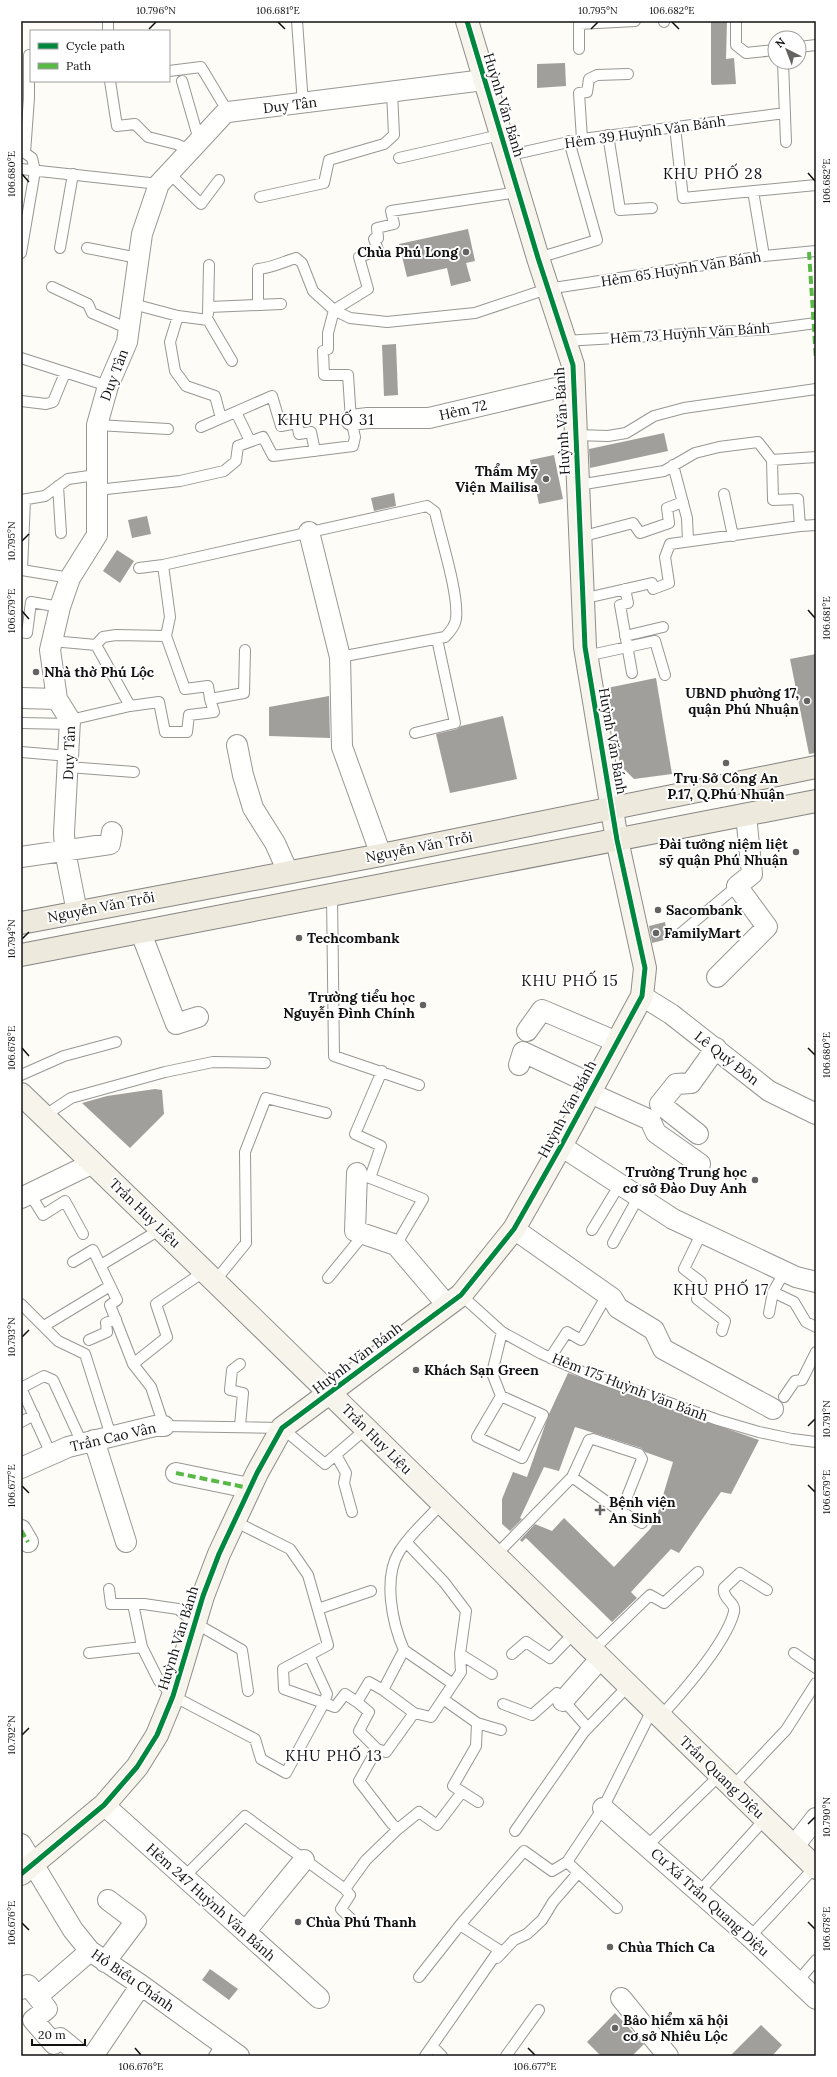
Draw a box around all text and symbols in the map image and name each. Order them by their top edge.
text: 10.796°N [136,4,176,17]
text: 106.681°E [256,4,300,17]
text: 10.795°N [578,4,618,17]
text: 106.682°E [649,4,695,17]
legend [30,30,170,82]
north arrow [767,30,807,70]
text: N [772,34,789,51]
text: Cycle path [66,38,125,53]
street label: Huỳnh Văn Bánh [480,51,528,159]
text: Path [66,58,91,73]
street label: Duy Tân [262,93,318,117]
street label: Hẻm 39 Huỳnh Văn Bánh [563,112,727,152]
text: 106.680°E [5,151,18,197]
text: 106.682°E [820,158,833,204]
district label: KHU PHỐ 28 [663,163,763,183]
place label: Chùa Phú Long [357,243,459,261]
marker: Chùa Phú Long [461,247,471,257]
street label: Hẻm 65 Huỳnh Văn Bánh [600,247,762,291]
street label: Hẻm 73 Huỳnh Văn Bánh [609,318,771,348]
street label: Duy Tân [96,346,132,403]
street label: Huỳnh Văn Bánh [550,367,574,475]
street label: Hẻm 72 [437,396,489,424]
district label: KHU PHỐ 31 [277,409,375,429]
place label: Thẩm Mỹ Viện Mailisa [455,462,539,496]
marker: Thẩm Mỹ Viện Mailisa [541,474,551,484]
text: 10.795°N [5,521,18,561]
text: 106.679°E [5,589,18,633]
text: 106.681°E [820,596,833,640]
place label: Nhà thờ Phú Lộc [44,663,155,681]
marker: Nhà thờ Phú Lộc [31,667,41,677]
place label: UBND phường 17, quận Phú Nhuận [685,684,799,718]
street label: Huỳnh Văn Bánh [595,686,631,796]
marker: UBND phường 17, quận Phú Nhuận [802,696,812,706]
street label: Duy Tân [59,725,79,780]
marker: Trụ Sở Công An P.17, Q.Phú Nhuận [721,758,731,768]
place label: Trụ Sở Công An P.17, Q.Phú Nhuận [667,769,785,803]
street label: Nguyễn Văn Trỗi [364,828,474,866]
place label: Đài tưởng niệm liệt sỹ quận Phú Nhuận [659,835,788,869]
marker: Đài tưởng niệm liệt sỹ quận Phú Nhuận [791,847,801,857]
street label: Nguyễn Văn Trỗi [46,888,156,926]
place label: Sacombank [666,901,743,919]
marker: Sacombank [653,905,663,915]
text: 10.794°N [5,919,18,959]
place label: FamilyMart [664,924,741,942]
marker: FamilyMart [651,928,661,938]
place label: Techcombank [307,929,400,947]
marker: Techcombank [294,933,304,943]
district label: KHU PHỐ 15 [521,970,619,990]
place label: Trường tiểu học Nguyễn Đình Chính [283,988,416,1022]
marker: Trường tiểu học Nguyễn Đình Chính [418,1000,428,1010]
text: 106.678°E [5,1026,18,1070]
street label: Lê Quý Ðôn [691,1027,763,1089]
text: 106.680°E [820,1032,833,1078]
street label: Huỳnh Văn Bánh [534,1057,600,1161]
place label: Trường Trung học cơ sở Đào Duy Anh [623,1163,748,1197]
street label: Trần Huy Liệu [106,1175,184,1251]
marker: Trường Trung học cơ sở Đào Duy Anh [750,1175,760,1185]
district label: KHU PHỐ 17 [673,1279,769,1299]
text: 10.793°N [5,1317,18,1357]
street label: Huỳnh Văn Bánh [308,1318,406,1398]
street label: Hẻm 175 Huỳnh Văn Bánh [549,1349,711,1425]
place label: Khách Sạn Green [424,1361,539,1379]
marker: Khách Sạn Green [411,1365,421,1375]
street label: Trần Huy Liệu [338,1400,416,1478]
text: 10.791°N [820,1400,833,1438]
street label: Trần Cao Vân [68,1418,158,1456]
text: 106.677°E [5,1464,18,1508]
text: 106.679°E [820,1470,833,1514]
place label: Bệnh viện An Sinh [609,1493,676,1527]
marker: Bệnh viện An Sinh [594,1504,606,1516]
street label: Huỳnh Văn Bánh [154,1584,202,1692]
text: 10.792°N [5,1715,18,1755]
street label: Trần Quang Diệu [676,1732,768,1822]
district label: KHU PHỐ 13 [285,1745,383,1765]
text: 10.790°N [820,1797,833,1837]
street label: Hẻm 247 Huỳnh Văn Bánh [143,1839,279,1965]
street label: Cư Xá Trần Quang Diệu [647,1844,773,1960]
text: 106.676°E [5,1901,18,1945]
text: 106.678°E [820,1907,833,1951]
place label: Chùa Phú Thanh [306,1913,417,1931]
marker: Chùa Phú Thanh [293,1917,303,1927]
place label: Chùa Thích Ca [618,1938,716,1956]
marker: Chùa Thích Ca [605,1942,615,1952]
street label: Hồ Biểu Chánh [88,1945,178,2015]
place label: Bảo hiểm xã hội cơ sở Nhiêu Lộc [623,2011,729,2045]
scale bar [32,2021,85,2047]
marker: Bảo hiểm xã hội cơ sở Nhiêu Lộc [610,2023,620,2033]
text: 20 m [38,2027,66,2042]
text: 106.676°E [119,2060,163,2073]
text: 106.677°E [513,2060,557,2073]

